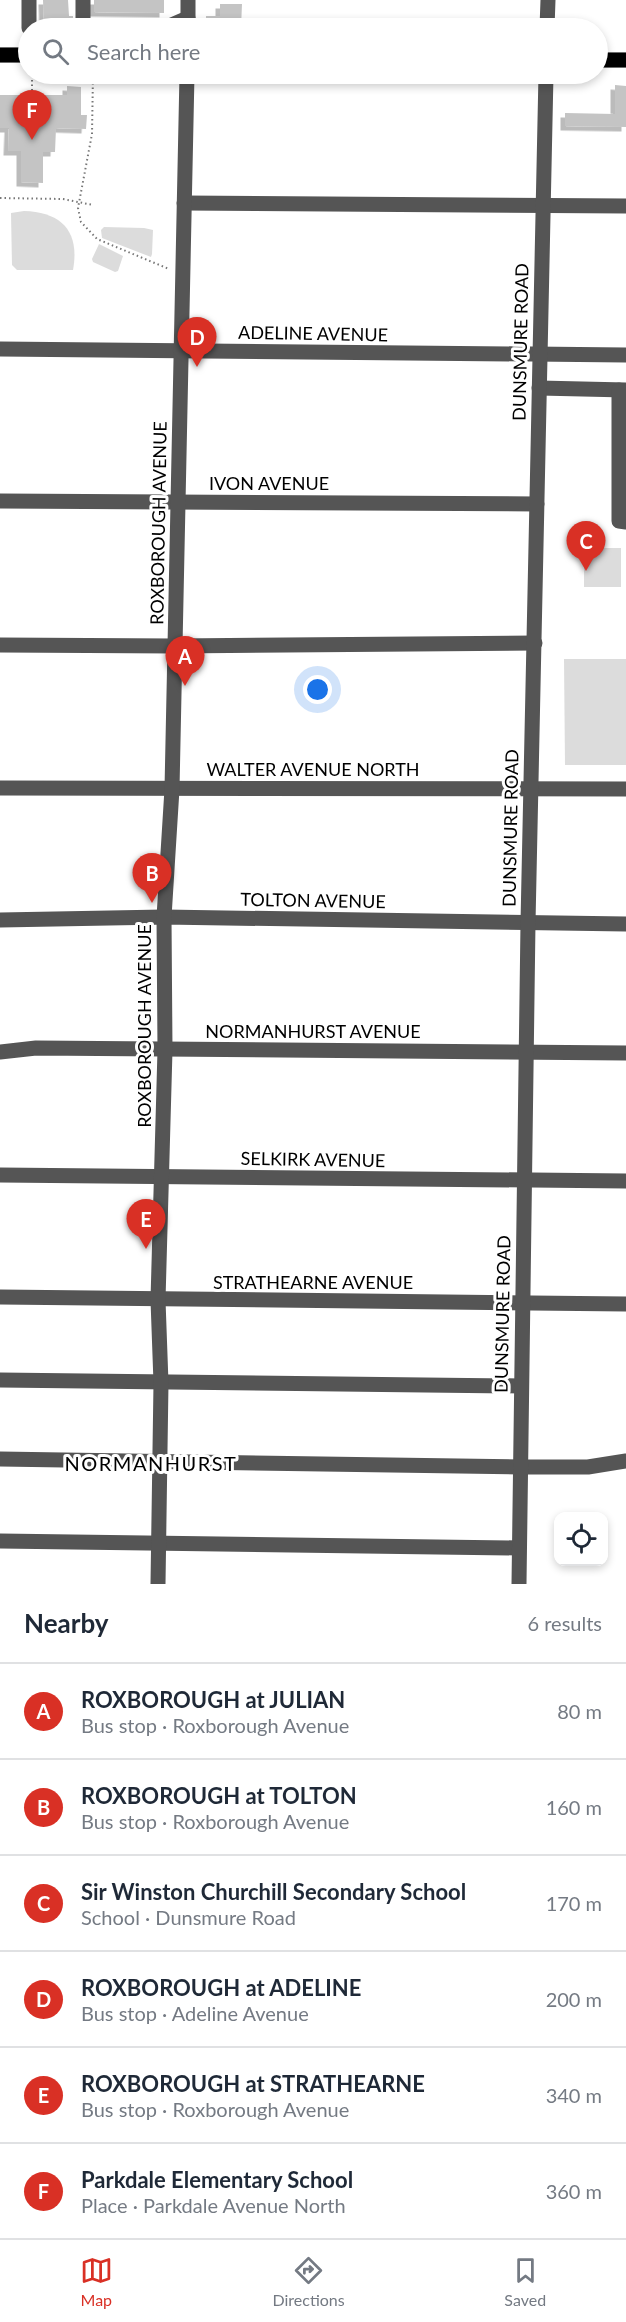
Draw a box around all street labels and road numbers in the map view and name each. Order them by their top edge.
street label: DUNSMURE ROAD [508,263,532,421]
street label: ADELINE AVENUE [238,321,388,345]
street label: ROXBOROUGH AVENUE [145,421,171,625]
street label: IVON AVENUE [209,472,329,494]
street label: DUNSMURE ROAD [498,749,522,907]
street label: WALTER AVENUE NORTH [206,758,420,780]
street label: TOLTON AVENUE [240,888,386,912]
street label: ROXBOROUGH AVENUE [133,924,155,1128]
street label: NORMANHURST AVENUE [205,1020,421,1042]
street label: SELKIRK AVENUE [240,1147,386,1171]
street label: DUNSMURE ROAD [490,1235,514,1393]
street label: STRATHEARNE AVENUE [213,1271,413,1293]

